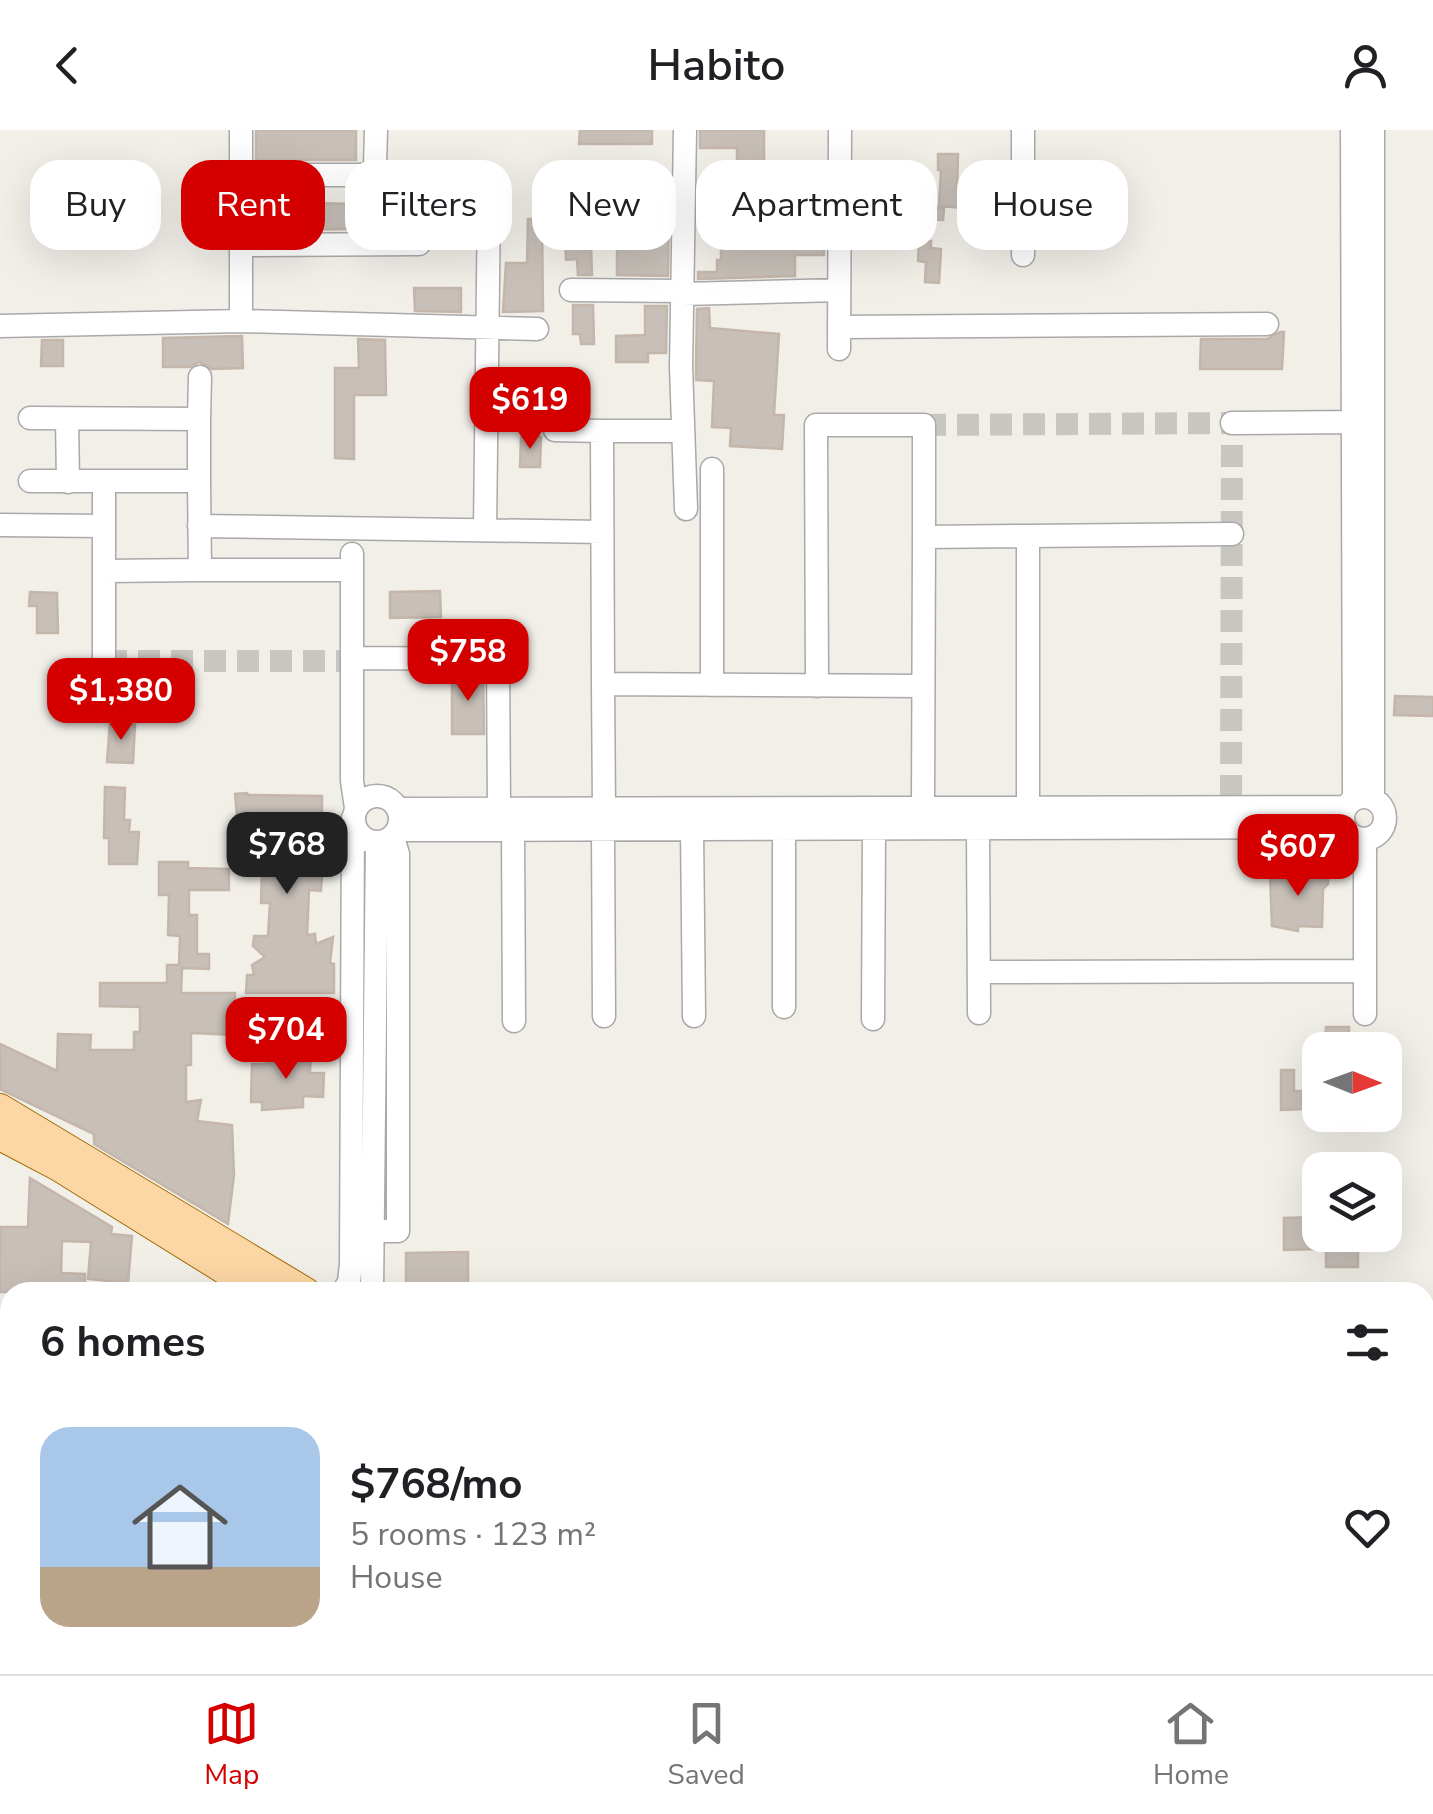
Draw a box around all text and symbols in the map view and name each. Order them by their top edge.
text: Habito [648,35,785,96]
icon: back [40,38,95,93]
icon: person [1338,38,1393,93]
chip: Buy [30,160,161,250]
chip: Rent [181,160,325,250]
chip: Filters [345,160,512,250]
chip: New [532,160,676,250]
chip: Apartment [696,160,937,250]
chip: House [957,160,1128,250]
pin: $619 [471,367,589,452]
text: $619 [492,378,568,421]
pin: $758 [409,619,527,704]
text: $758 [430,630,506,673]
pin: $1,380 [40,658,202,743]
text: $1,380 [69,669,173,712]
pin: $768 [228,812,346,897]
pin: $607 [1239,814,1357,899]
text: $768 [249,823,325,866]
text: $607 [1260,825,1336,868]
pin: $704 [227,997,345,1082]
text: $704 [248,1008,324,1051]
north arrow [1302,1032,1402,1132]
map controls [1302,1032,1402,1252]
button: layers [1302,1152,1402,1252]
text: 6 homes [40,1314,205,1371]
icon: filters [1340,1315,1395,1370]
text: $768/mo [350,1456,522,1513]
icon: home [120,1467,240,1587]
icon: heart [1340,1500,1395,1555]
text: 5 rooms · 123 m² [350,1513,596,1556]
text: House [350,1556,443,1599]
tab: Map [204,1696,259,1794]
tab: Saved [667,1696,745,1794]
tab: Home [1153,1696,1229,1794]

